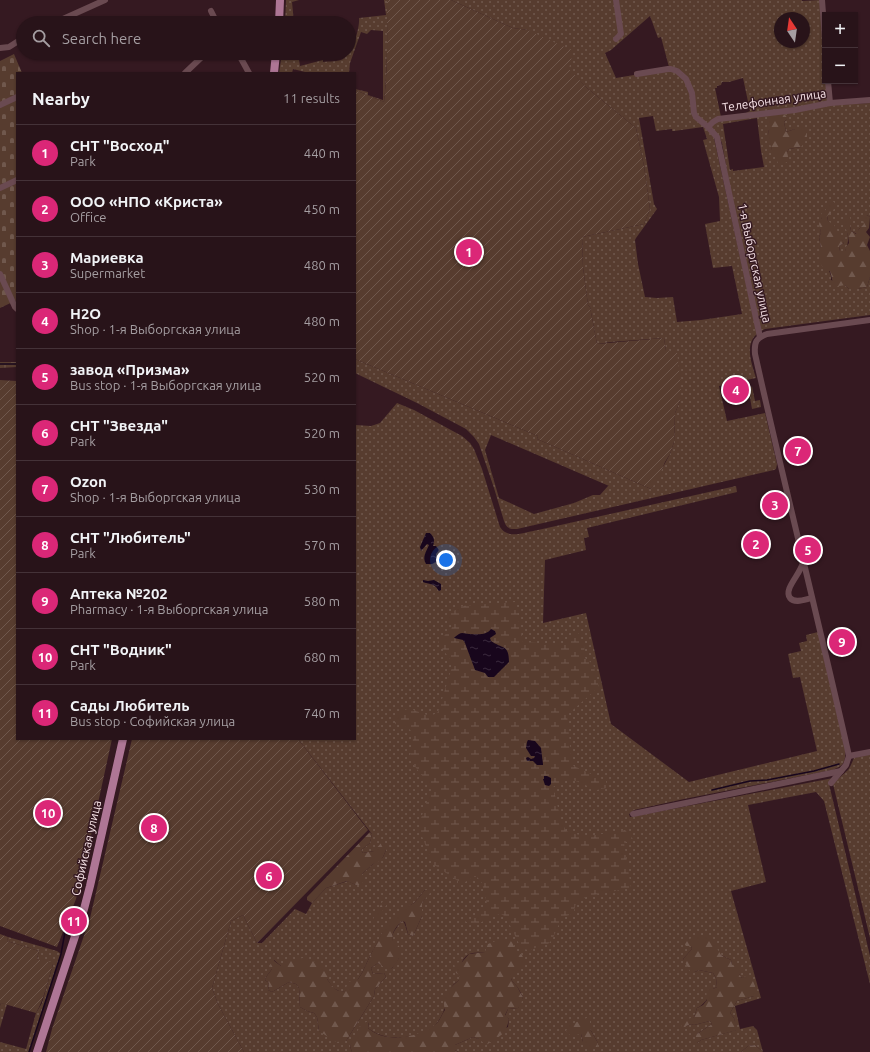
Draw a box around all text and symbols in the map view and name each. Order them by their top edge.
north arrow [774,12,810,48]
map controls [822,12,858,84]
button: + [822,12,858,48]
search box [16,16,356,60]
icon: search [30,27,52,49]
text: Search here [62,30,141,47]
button: − [822,48,858,84]
street label: Телефонная улица [721,86,827,114]
text: Nearby [32,89,90,108]
text: 11 results [283,91,340,105]
text: СНТ "Восход" [70,137,169,154]
text: 1 [41,146,49,160]
text: 440 m [304,146,340,160]
text: Park [70,154,96,168]
text: ООО «НПО «Криста» [70,193,223,210]
text: 2 [41,202,49,216]
text: 450 m [304,202,340,216]
street label: 1-я Выборгская улица [736,202,774,324]
text: Office [70,210,106,224]
pin: 1 [456,237,482,267]
text: Мариевка [70,249,144,266]
text: 3 [41,258,49,272]
text: 480 m [304,258,340,272]
text: Supermarket [70,266,145,280]
text: H2O [70,305,101,322]
text: 4 [41,314,49,328]
text: 480 m [304,314,340,328]
text: Shop · 1-я Выборгская улица [70,322,241,336]
text: завод «Призма» [70,361,189,378]
text: 5 [41,370,49,384]
text: 520 m [304,370,340,384]
pin: 4 [723,375,749,405]
text: Bus stop · 1-я Выборгская улица [70,378,261,392]
text: СНТ "Звезда" [70,417,168,434]
text: 6 [41,426,49,440]
text: 520 m [304,426,340,440]
text: Park [70,434,96,448]
pin: 7 [785,436,811,466]
text: Ozon [70,473,107,490]
text: 7 [41,482,49,496]
text: 530 m [304,482,340,496]
text: Shop · 1-я Выборгская улица [70,490,241,504]
pin: 3 [762,490,788,520]
text: СНТ "Любитель" [70,529,191,546]
pin: 2 [743,529,769,559]
pin: 5 [795,535,821,565]
text: 8 [41,538,49,552]
text: 570 m [304,538,340,552]
text: Park [70,546,96,560]
your location [436,550,456,570]
text: Аптека №202 [70,585,168,602]
text: 9 [41,594,49,608]
text: 580 m [304,594,340,608]
text: Pharmacy · 1-я Выборгская улица [70,602,268,616]
pin: 9 [829,627,855,657]
text: СНТ "Водник" [70,641,172,658]
text: 10 [38,650,52,664]
text: 680 m [304,650,340,664]
text: Park [70,658,96,672]
text: Сады Любитель [70,697,189,714]
text: 11 [38,706,52,720]
text: 740 m [304,706,340,720]
text: Bus stop · Софийская улица [70,714,235,728]
pin: 10 [35,798,61,828]
street label: Софийская улица [69,799,103,897]
pin: 8 [141,813,167,843]
pin: 6 [256,861,282,891]
pin: 11 [61,906,87,936]

